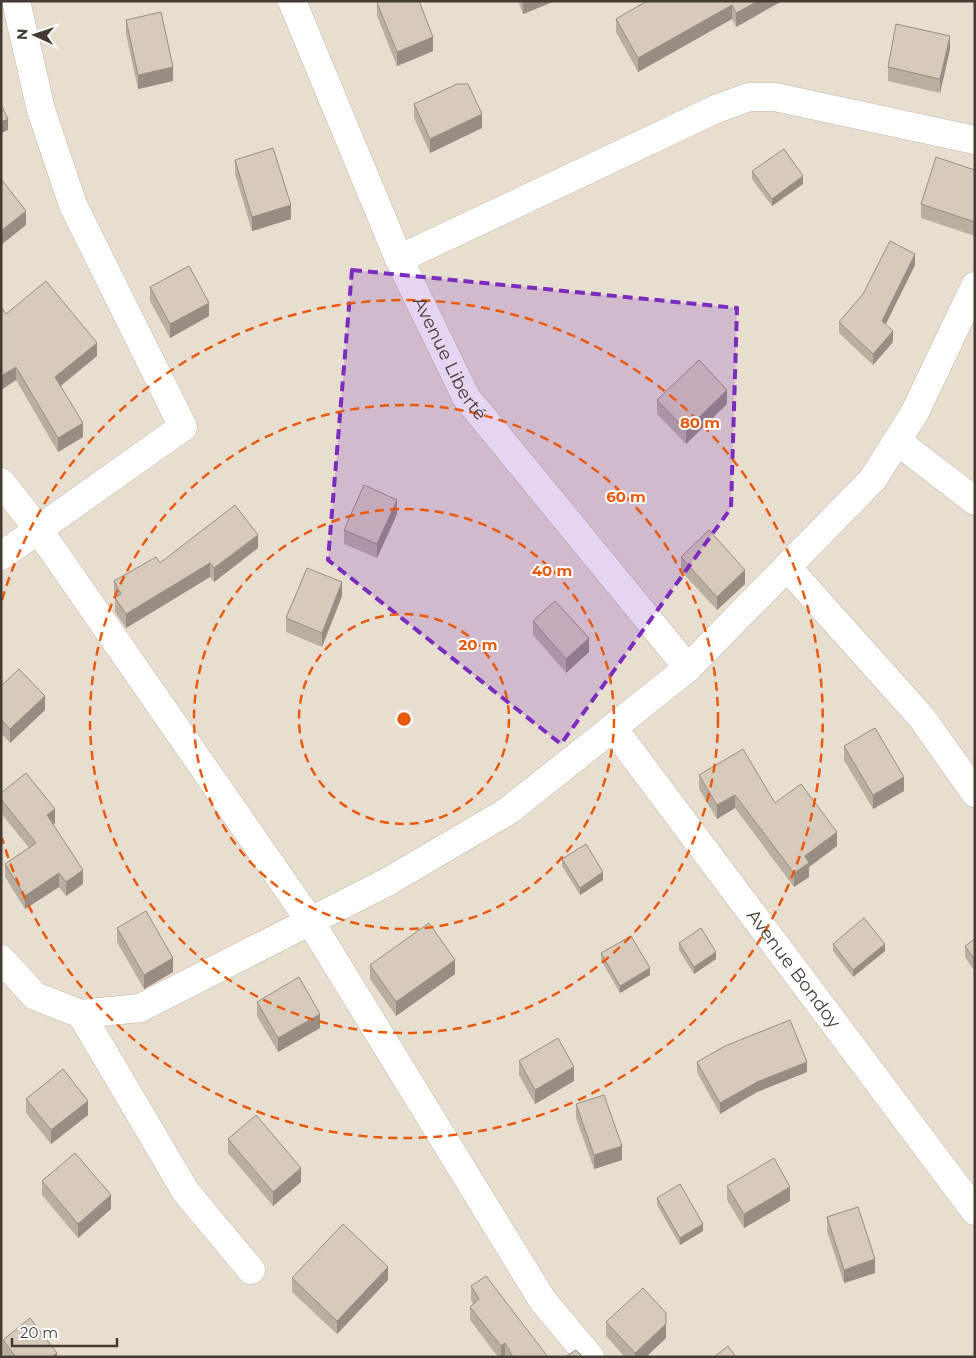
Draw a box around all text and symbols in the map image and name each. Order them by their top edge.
north arrow [10,10,60,60]
text: N [13,28,31,40]
street label: Avenue Liberté [408,293,491,425]
text: 80 m [680,413,720,432]
text: 60 m [606,487,646,506]
text: 40 m [532,561,572,580]
text: 20 m [458,635,498,654]
centre of rings [395,710,413,728]
street label: Avenue Bondoy [742,905,845,1033]
scale bar [12,1316,118,1348]
text: 20 m [20,1323,58,1342]

